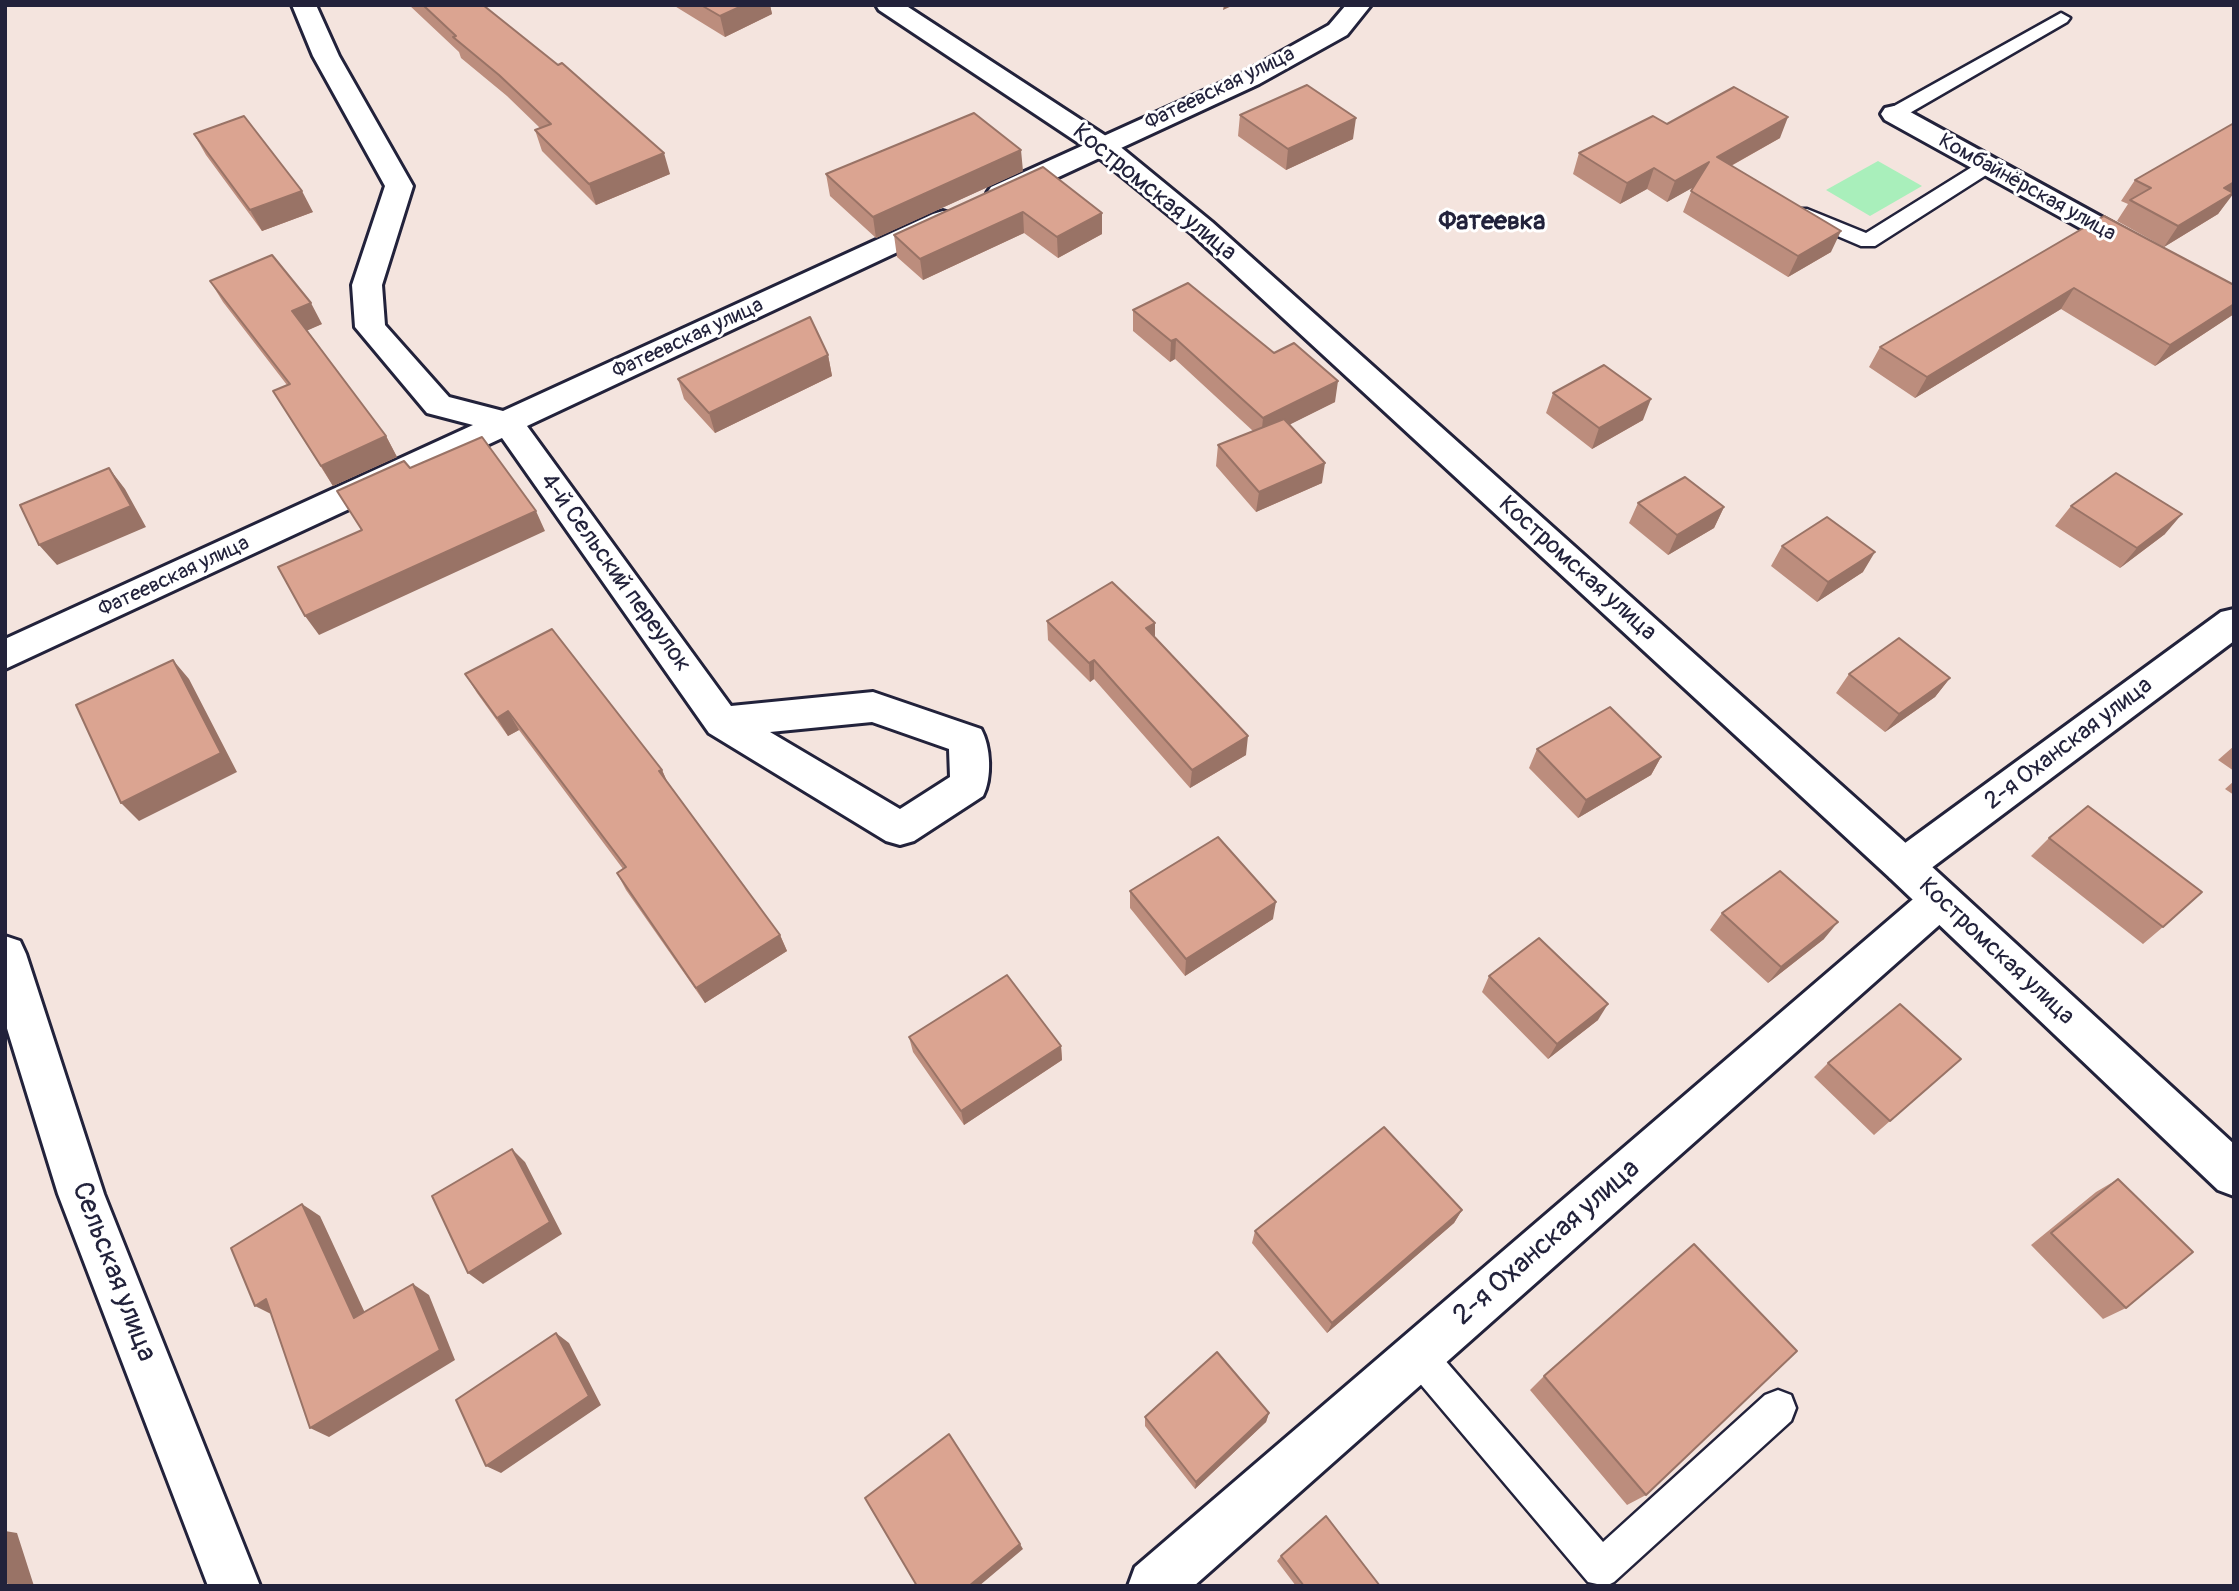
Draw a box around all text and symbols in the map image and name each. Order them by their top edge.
street label: Фатеевская улица [1141,42,1299,136]
street label: Костромская улица [1066,118,1242,268]
street label: Комбайнёрская улица [1934,129,2120,247]
district label: Фатеевка [1439,206,1545,238]
street label: Фатеевская улица [609,293,767,385]
street label: 4-й Сельский переулок [533,468,697,678]
street label: Костромская улица [1492,491,1662,647]
street label: Фатеевская улица [95,531,253,623]
street label: 2-я Оханская улица [1979,672,2159,816]
street label: Костромская улица [1912,872,2080,1032]
street label: 2-я Оханская улица [1447,1153,1647,1333]
street label: Сельская улица [63,1178,163,1366]

